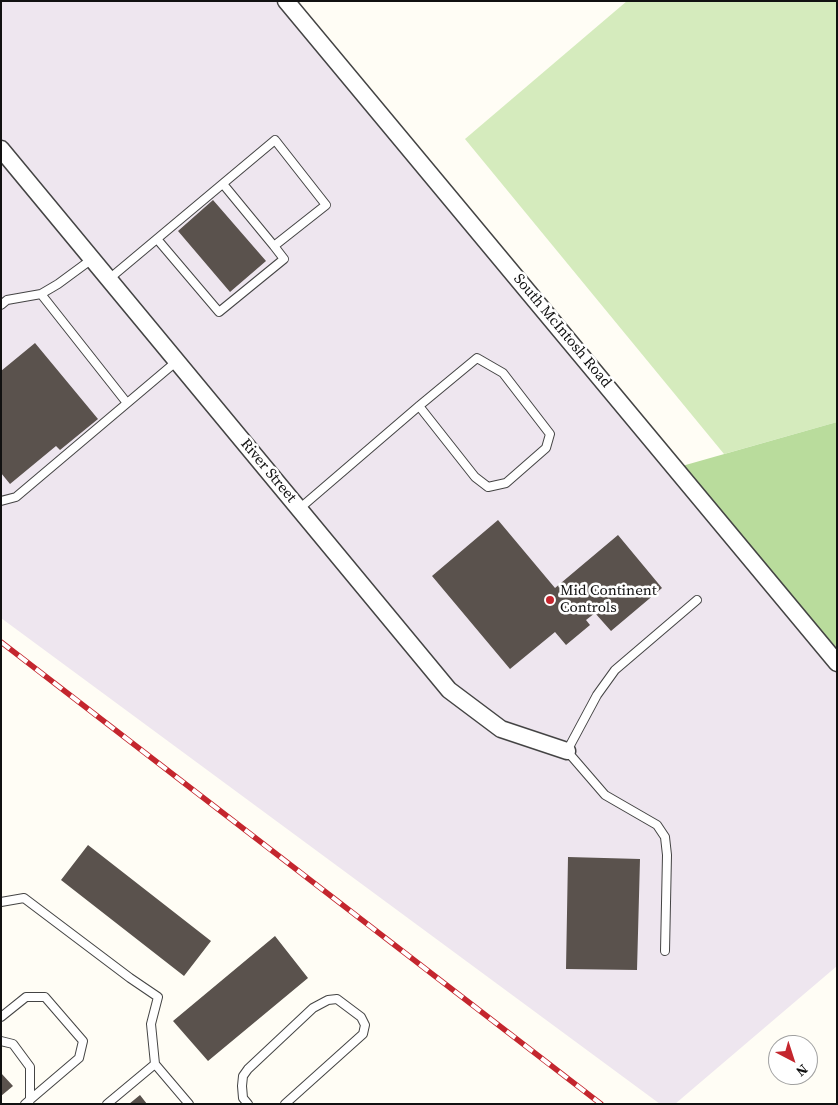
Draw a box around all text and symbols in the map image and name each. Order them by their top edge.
street label: South McIntosh Road [509,271,615,391]
street label: River Street [236,436,300,506]
place label: Mid Continent Controls [560,582,657,617]
marker: Mid Continent Controls [544,594,556,606]
north arrow [768,1035,818,1085]
text: N [792,1060,812,1082]

